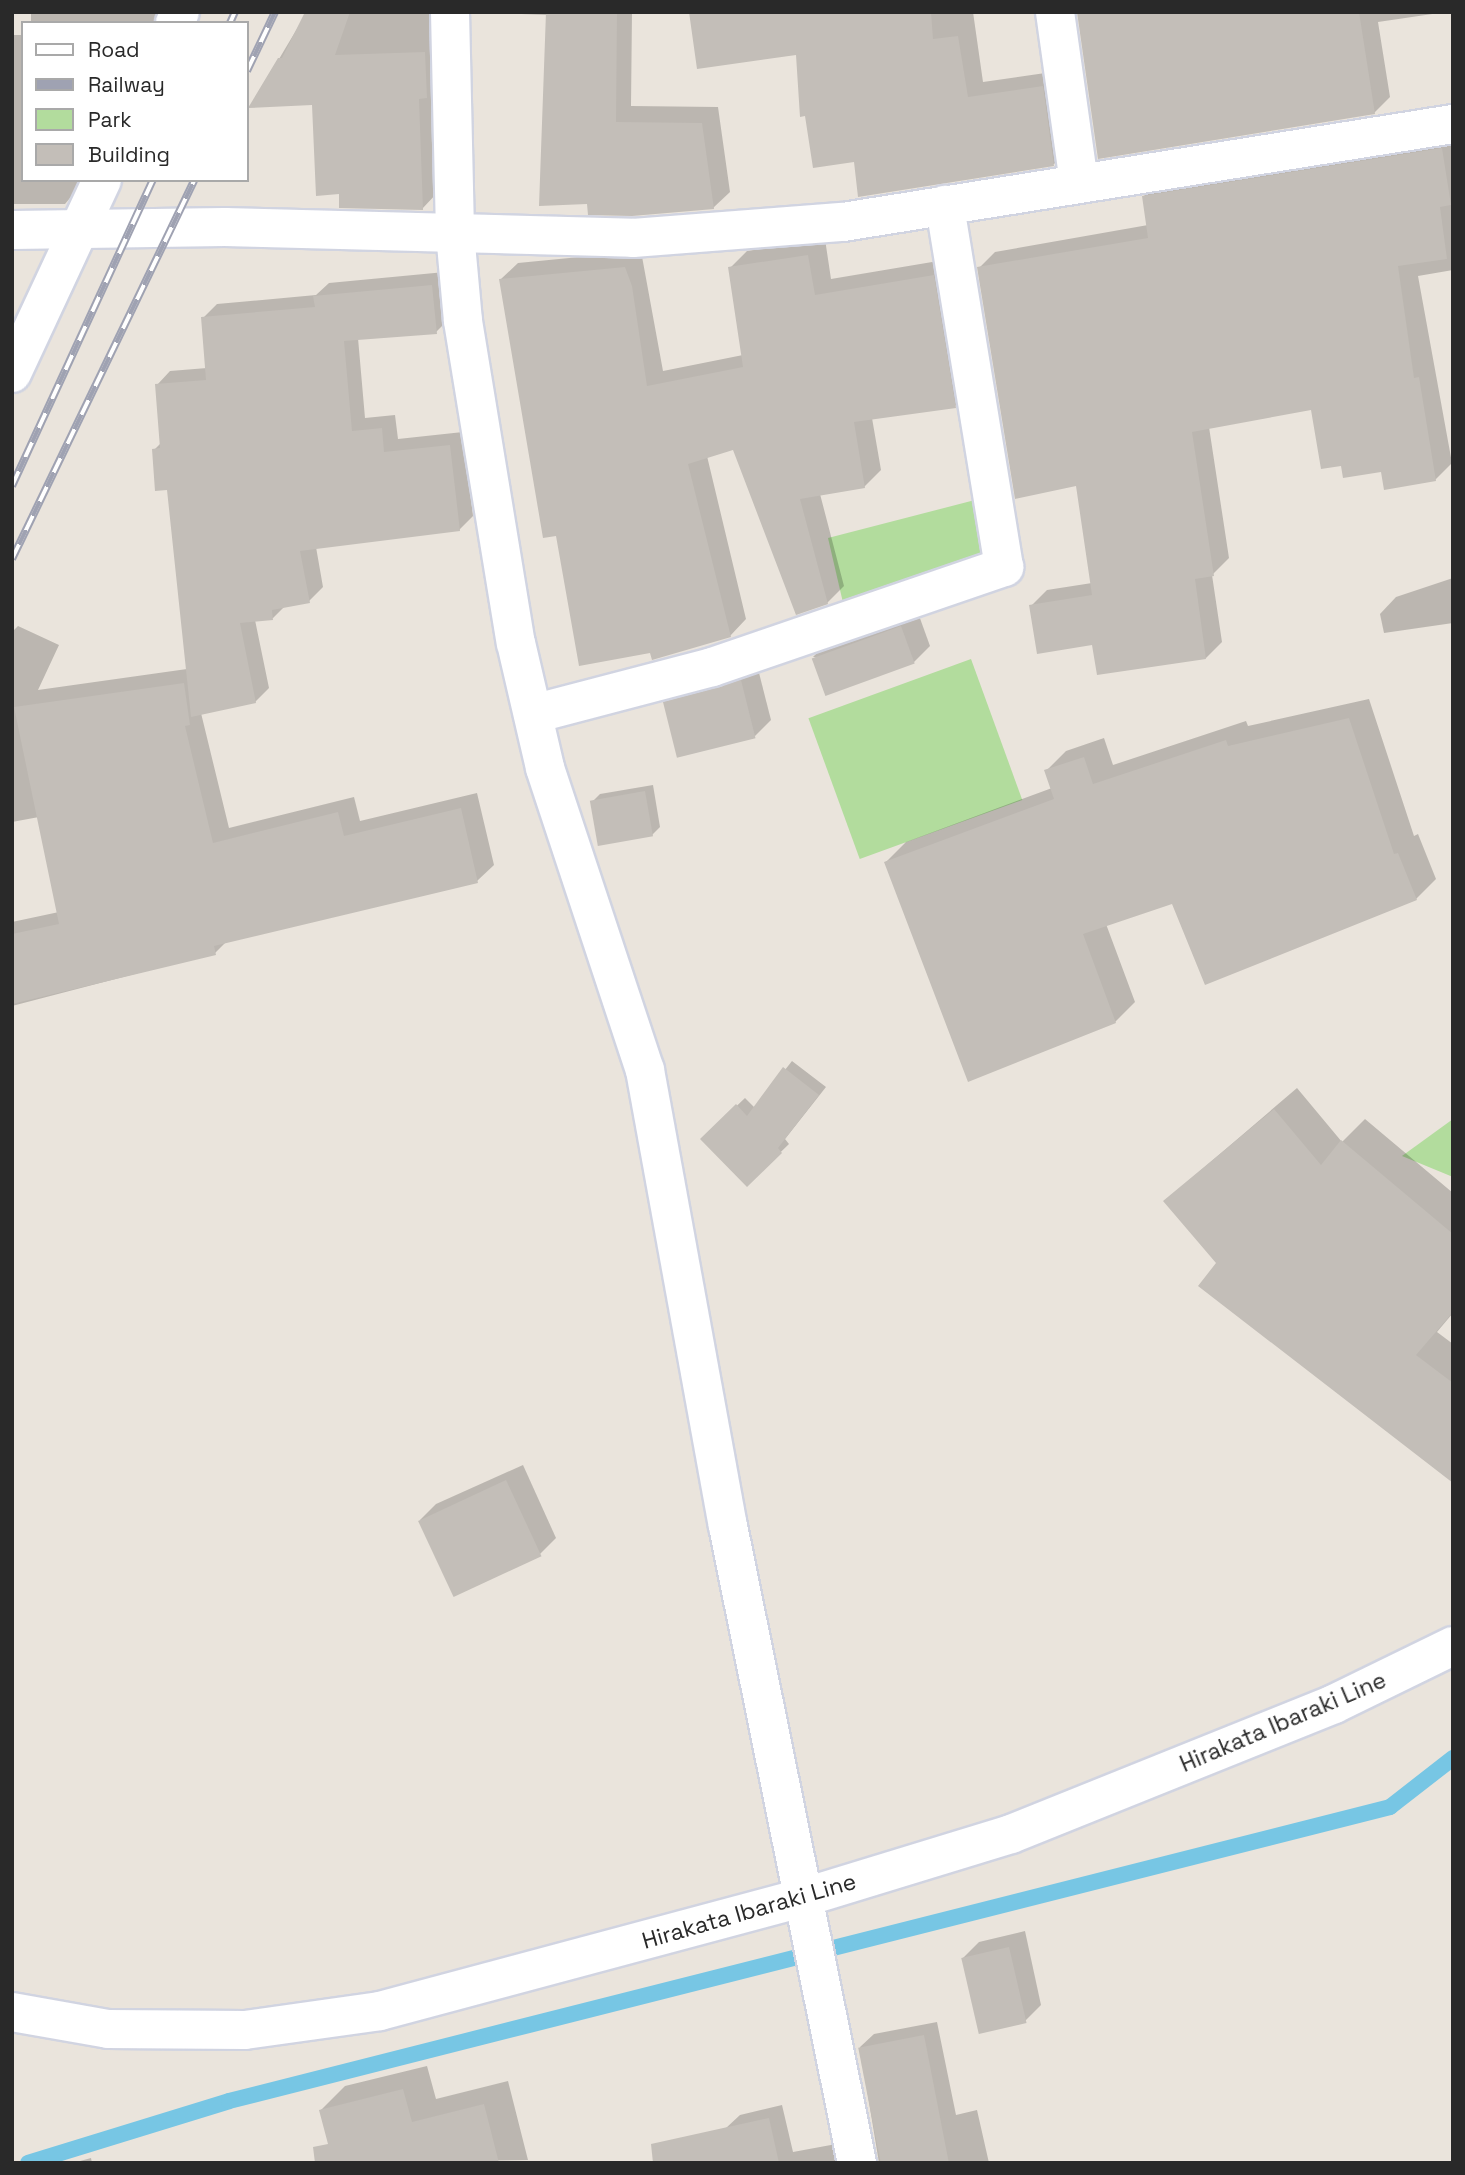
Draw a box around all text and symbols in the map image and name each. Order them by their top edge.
legend [21,21,248,182]
text: Road [88,36,140,63]
text: Railway [88,71,165,98]
text: Park [88,106,132,133]
text: Building [88,141,170,168]
street label: Hirakata Ibaraki Line [1176,1666,1390,1778]
street label: Hirakata Ibaraki Line [639,1867,859,1955]

